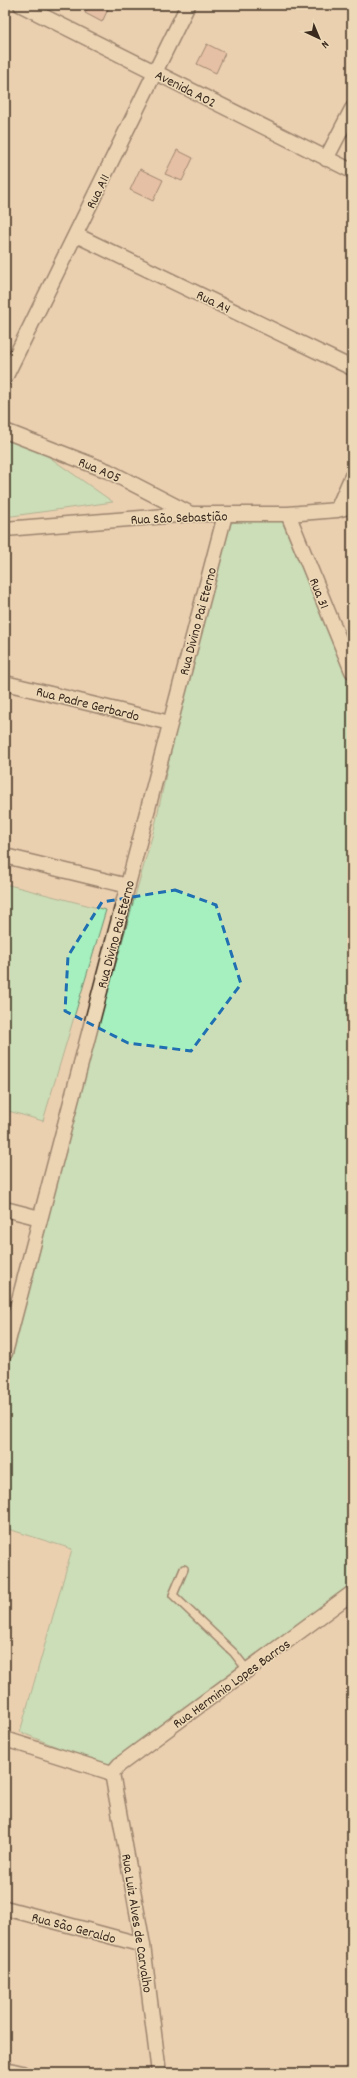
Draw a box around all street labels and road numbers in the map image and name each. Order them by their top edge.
street label: Avenida A02 [151,66,219,114]
street label: Rua A11 [82,171,116,213]
street label: Rua A4 [193,286,234,320]
street label: Rua A05 [75,453,124,489]
street label: Rua São Sebastião [130,507,228,531]
street label: Rua Divino Pai Eterno [175,565,223,678]
street label: Rua 31 [303,575,333,612]
street label: Rua Padre Gerbardo [34,682,141,727]
street label: Rua Divino Pai Eterno [93,878,141,991]
street label: Rua Herminio Lopes Barros [169,1635,295,1734]
street label: Rua Luiz Alves de Carvalho [115,1852,157,1994]
street label: Rua São Geraldo [29,1908,118,1950]

